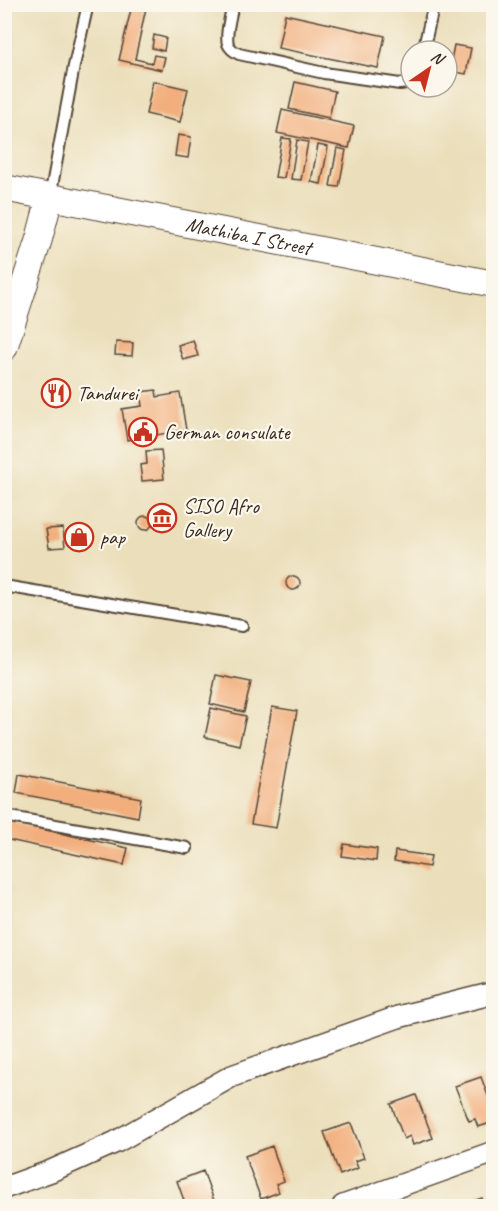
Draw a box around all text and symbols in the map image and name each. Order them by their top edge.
north arrow [399,39,459,99]
text: N [427,46,449,70]
street label: Mathiba I Street [184,211,316,261]
restaurant icon: Tandurei [40,377,72,409]
place label: Tandurei [77,380,141,406]
public building icon: German consulate [127,416,159,448]
place label: German consulate [164,419,291,445]
place label: SISO Afro Gallery [183,493,261,543]
museum icon: SISO Afro Gallery [146,502,178,534]
shop icon: pap [63,521,95,553]
place label: pap [100,524,126,550]

